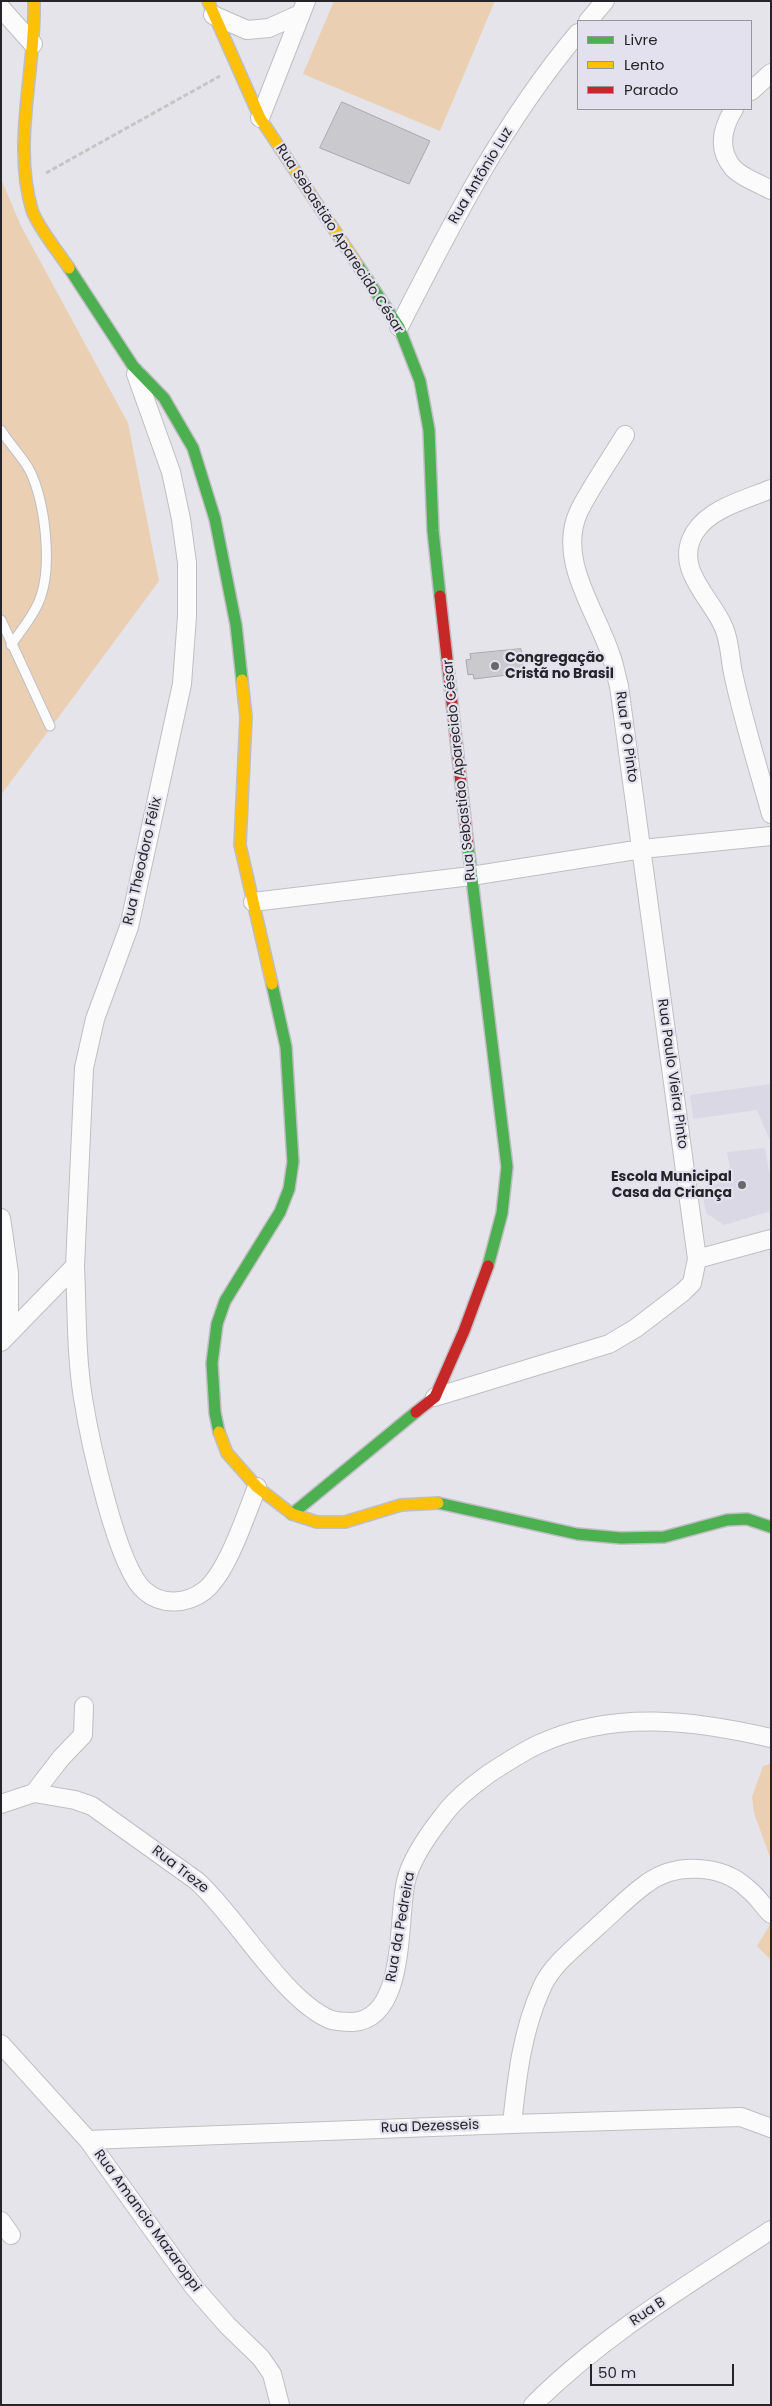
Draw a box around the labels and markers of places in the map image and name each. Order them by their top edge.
place label: Congregação Cristã no Brasil [505,650,614,682]
marker: Congregação Cristã no Brasil [489,660,501,672]
place label: Escola Municipal Casa da Criança [611,1169,732,1202]
marker: Escola Municipal Casa da Criança [736,1179,748,1191]

